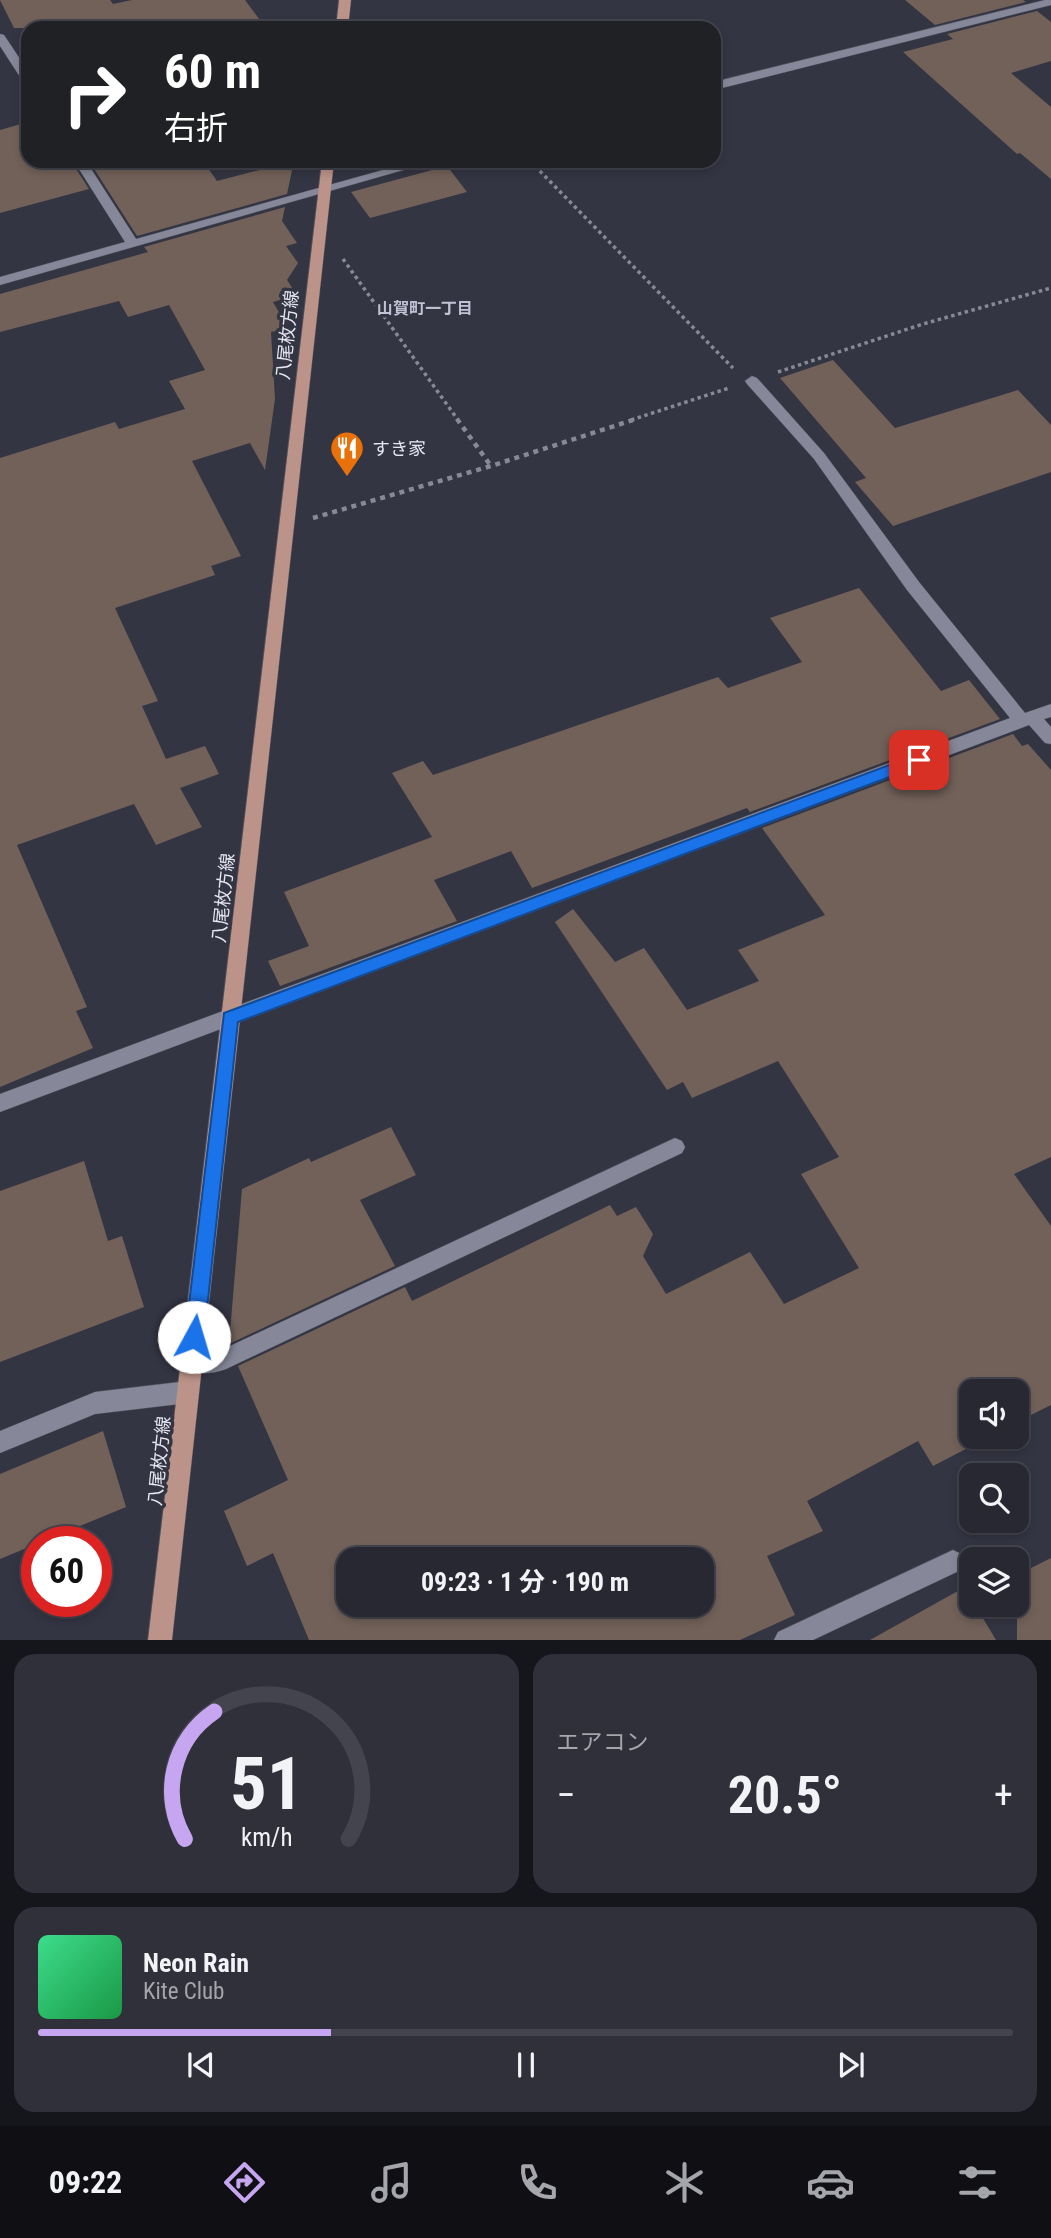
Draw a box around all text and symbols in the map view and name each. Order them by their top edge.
text: 60 m [164,43,261,100]
icon: right [49,49,140,140]
text: 右折 [164,109,228,147]
street label: 八尾枚方線 [272,289,302,381]
district label: 山賀町一丁目 [377,299,473,318]
restaurant icon: すき家 [328,429,366,478]
place label: すき家 [372,438,426,459]
pin [889,730,949,790]
icon: arrive [900,741,938,779]
street label: 八尾枚方線 [208,852,238,944]
position arrow [157,1300,231,1374]
map controls [959,1379,1029,1617]
button: sound [959,1379,1029,1449]
street label: 八尾枚方線 [144,1415,174,1507]
button: search [959,1463,1029,1533]
speed limit sign: 60 [21,1526,112,1617]
button: layers [959,1547,1029,1617]
text: 09:23 · 1 分 · 190 m [421,1567,629,1597]
text: エアコン [557,1729,649,1756]
text: 51 [229,1742,303,1828]
text: 20.5° [728,1765,842,1826]
text: − [557,1773,576,1817]
text: + [994,1773,1013,1817]
text: km/h [241,1823,292,1852]
text: Neon Rain [143,1948,249,1978]
text: Kite Club [143,1978,224,2005]
icon: previous [182,2046,220,2084]
icon: pause [507,2046,545,2084]
icon: next [832,2046,870,2084]
icon: directions [220,2158,269,2207]
icon: music [367,2158,416,2207]
icon: phone [513,2158,562,2207]
icon: climate [660,2158,709,2207]
icon: car [806,2158,855,2207]
icon: filters [953,2158,1002,2207]
text: 09:22 [49,2163,122,2201]

